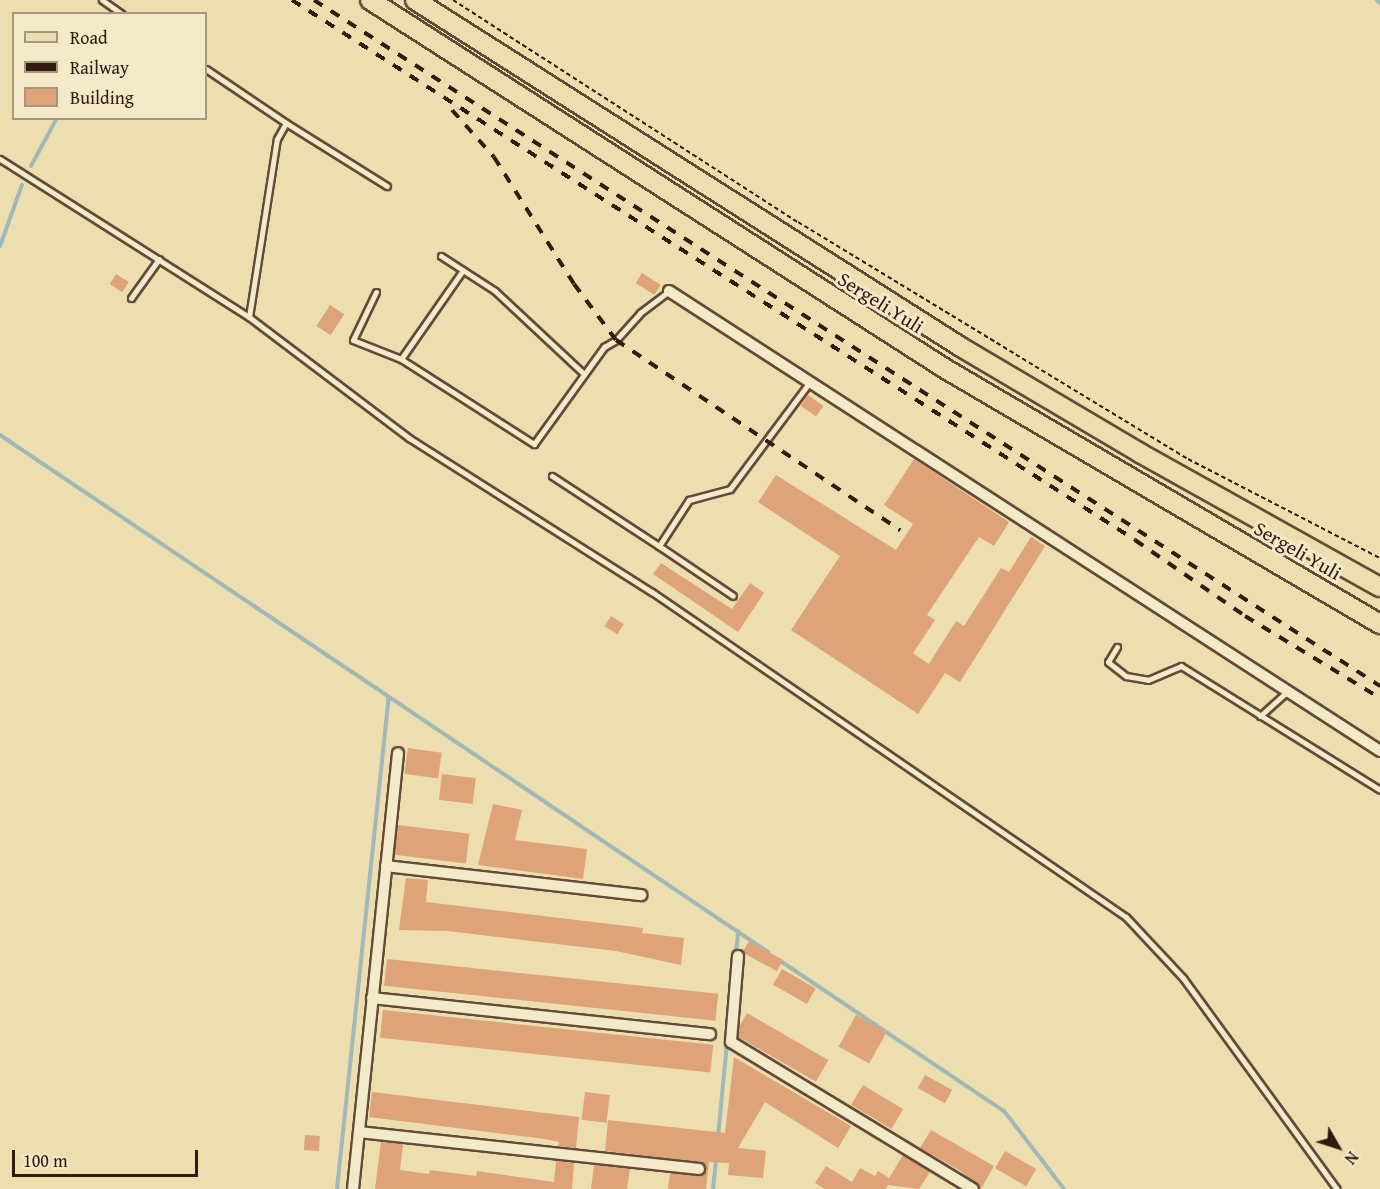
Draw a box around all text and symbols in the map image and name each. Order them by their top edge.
legend [12,12,207,120]
text: Road [70,24,108,51]
text: Railway [70,54,129,81]
text: Building [70,84,134,111]
street label: Sergeli Yuli [834,266,928,338]
street label: Sergeli Yuli [1250,516,1346,584]
north arrow [1308,1117,1368,1177]
scale bar [15,1138,201,1176]
text: 100 m [23,1147,68,1174]
text: N [1339,1147,1365,1170]

